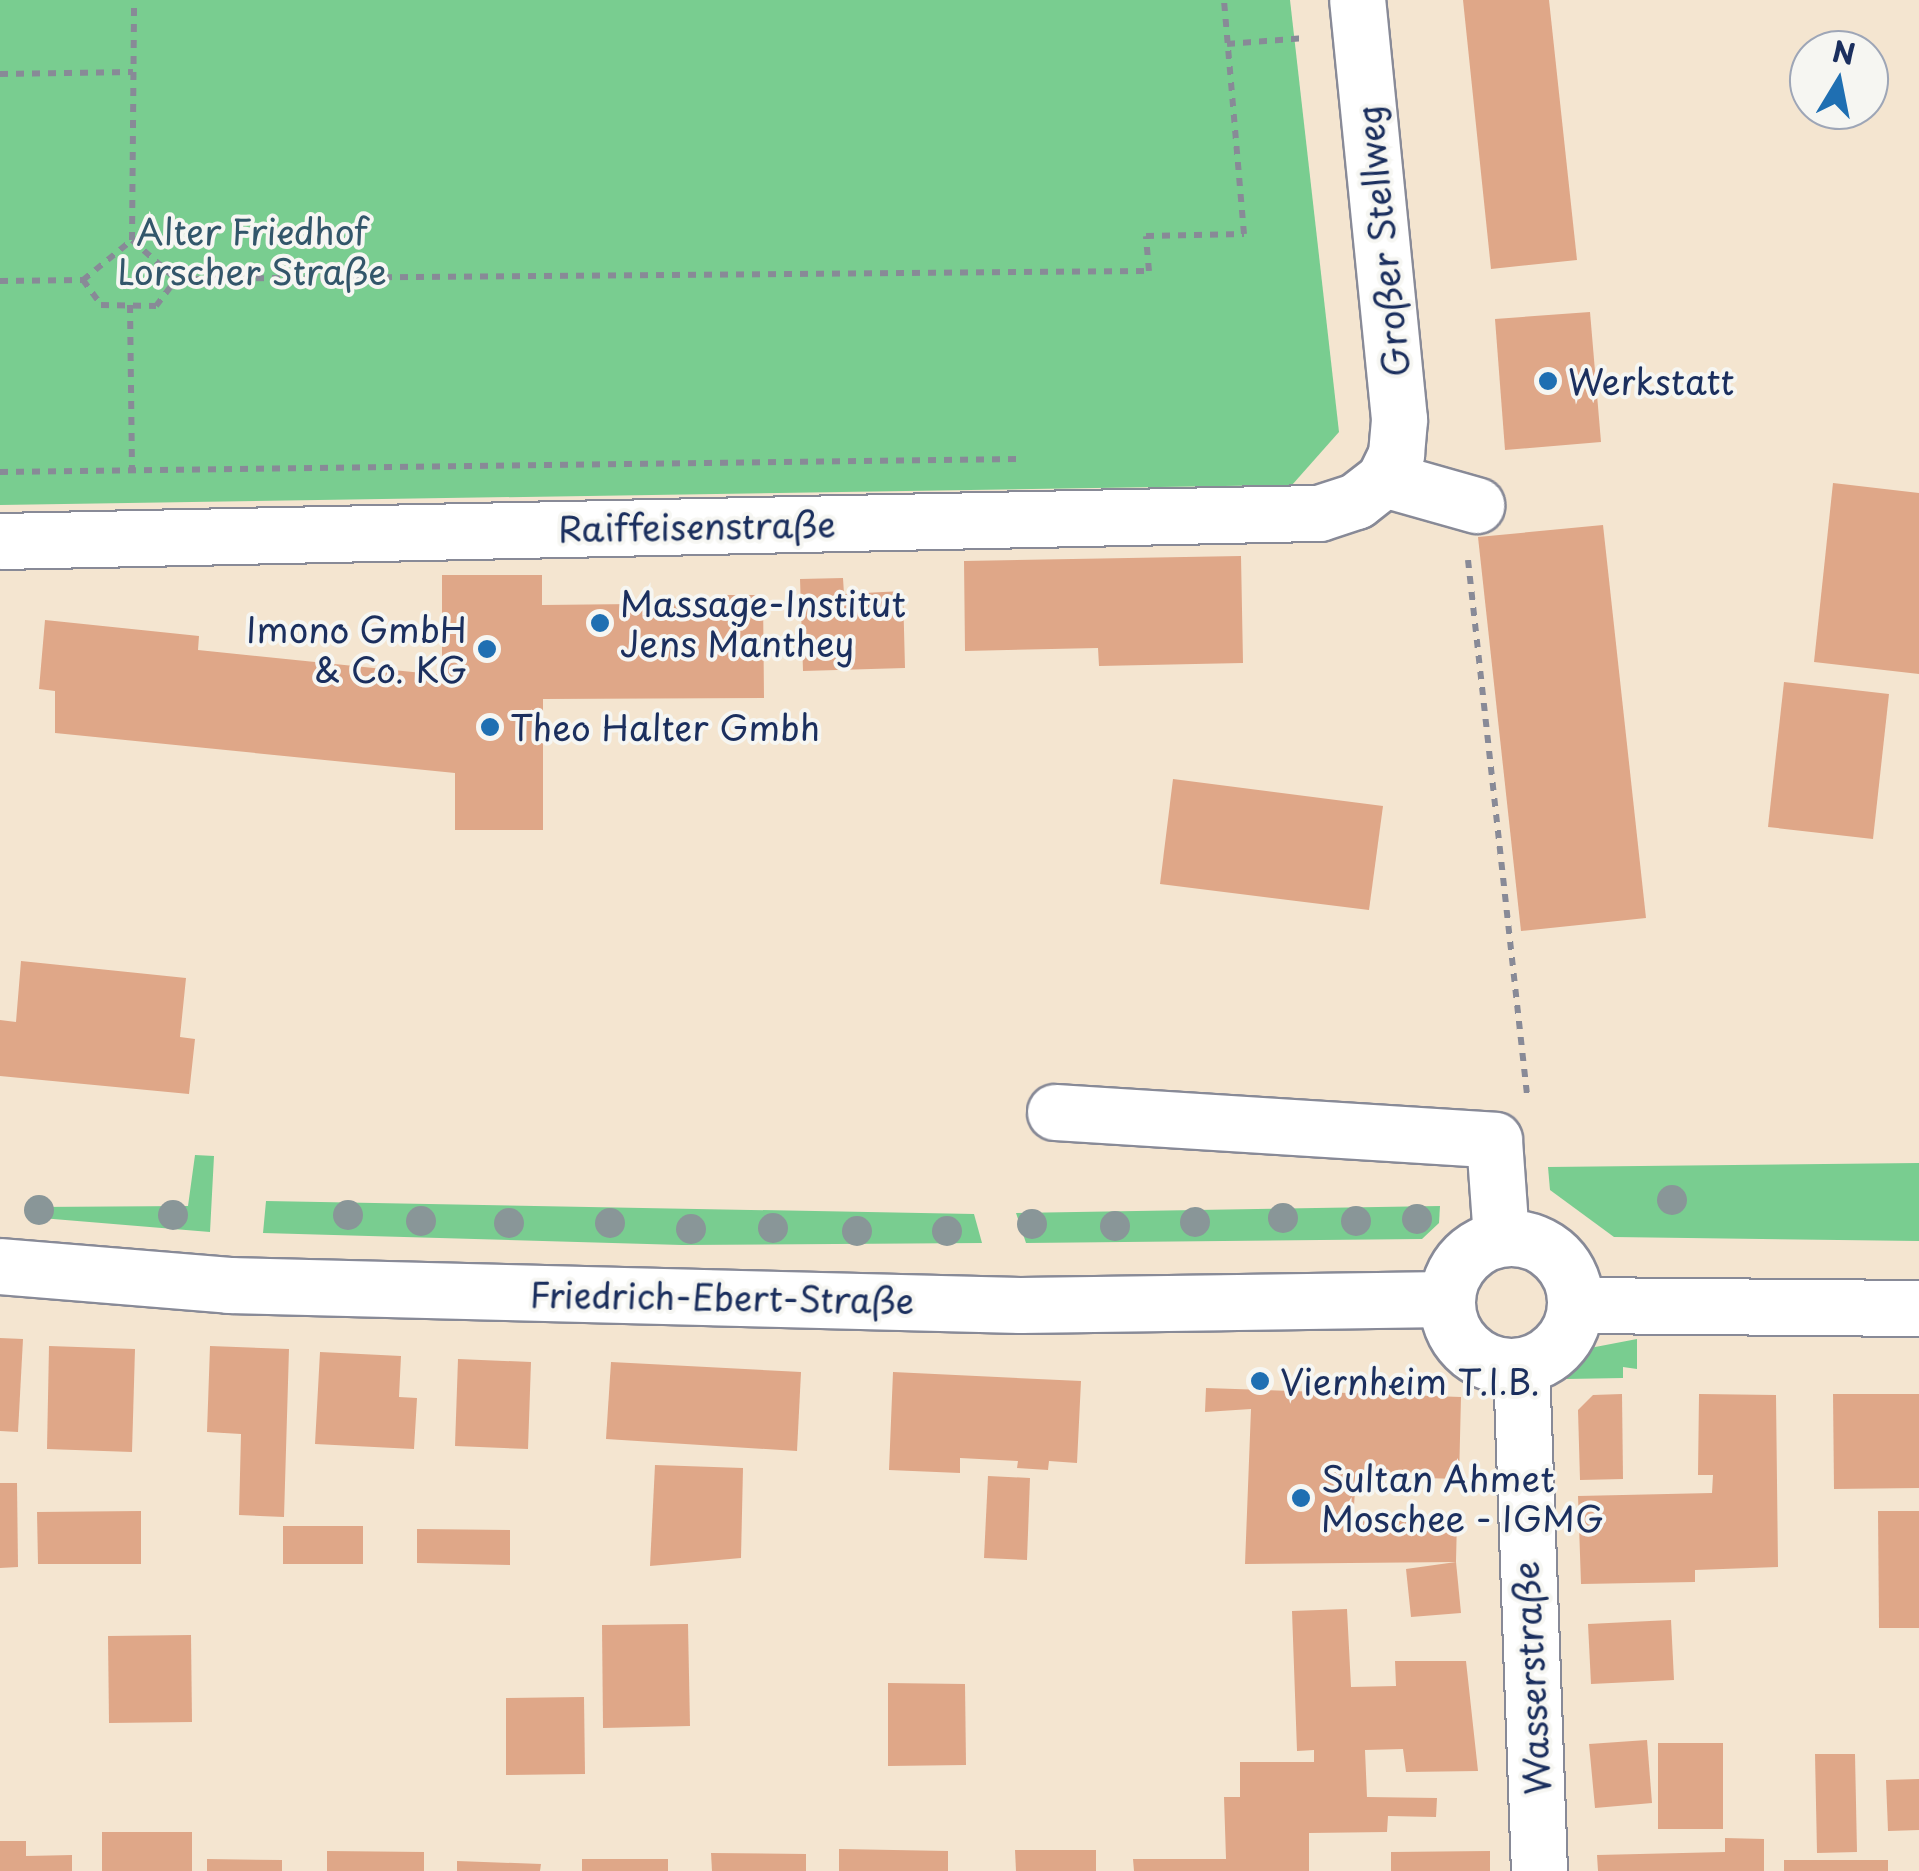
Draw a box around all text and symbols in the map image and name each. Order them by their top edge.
text: N [1829,29,1859,75]
north arrow [1789,30,1889,130]
street label: Großer Stellweg [1347,103,1417,379]
park label: Alter Friedhof Lorscher Straße [117,210,387,292]
place label: Werkstatt [1568,360,1735,402]
marker: Werkstatt [1537,370,1559,392]
street label: Raiffeisenstraße [558,503,836,549]
place label: Massage-Institut Jens Manthey [620,582,906,664]
place label: Imono GmbH & Co. KG [247,608,467,690]
marker: Massage-Institut Jens Manthey [589,612,611,634]
marker: Imono GmbH & Co. KG [476,638,498,660]
place label: Theo Halter Gmbh [510,706,821,748]
marker: Theo Halter Gmbh [479,716,501,738]
street label: Friedrich-Ebert-Straße [529,1273,915,1321]
place label: Viernheim T.I.B. [1280,1360,1542,1402]
marker: Viernheim T.I.B. [1249,1370,1271,1392]
place label: Sultan Ahmet Moschee - IGMG [1321,1457,1607,1539]
marker: Sultan Ahmet Moschee - IGMG [1290,1487,1312,1509]
street label: Wasserstraße [1504,1560,1558,1796]

